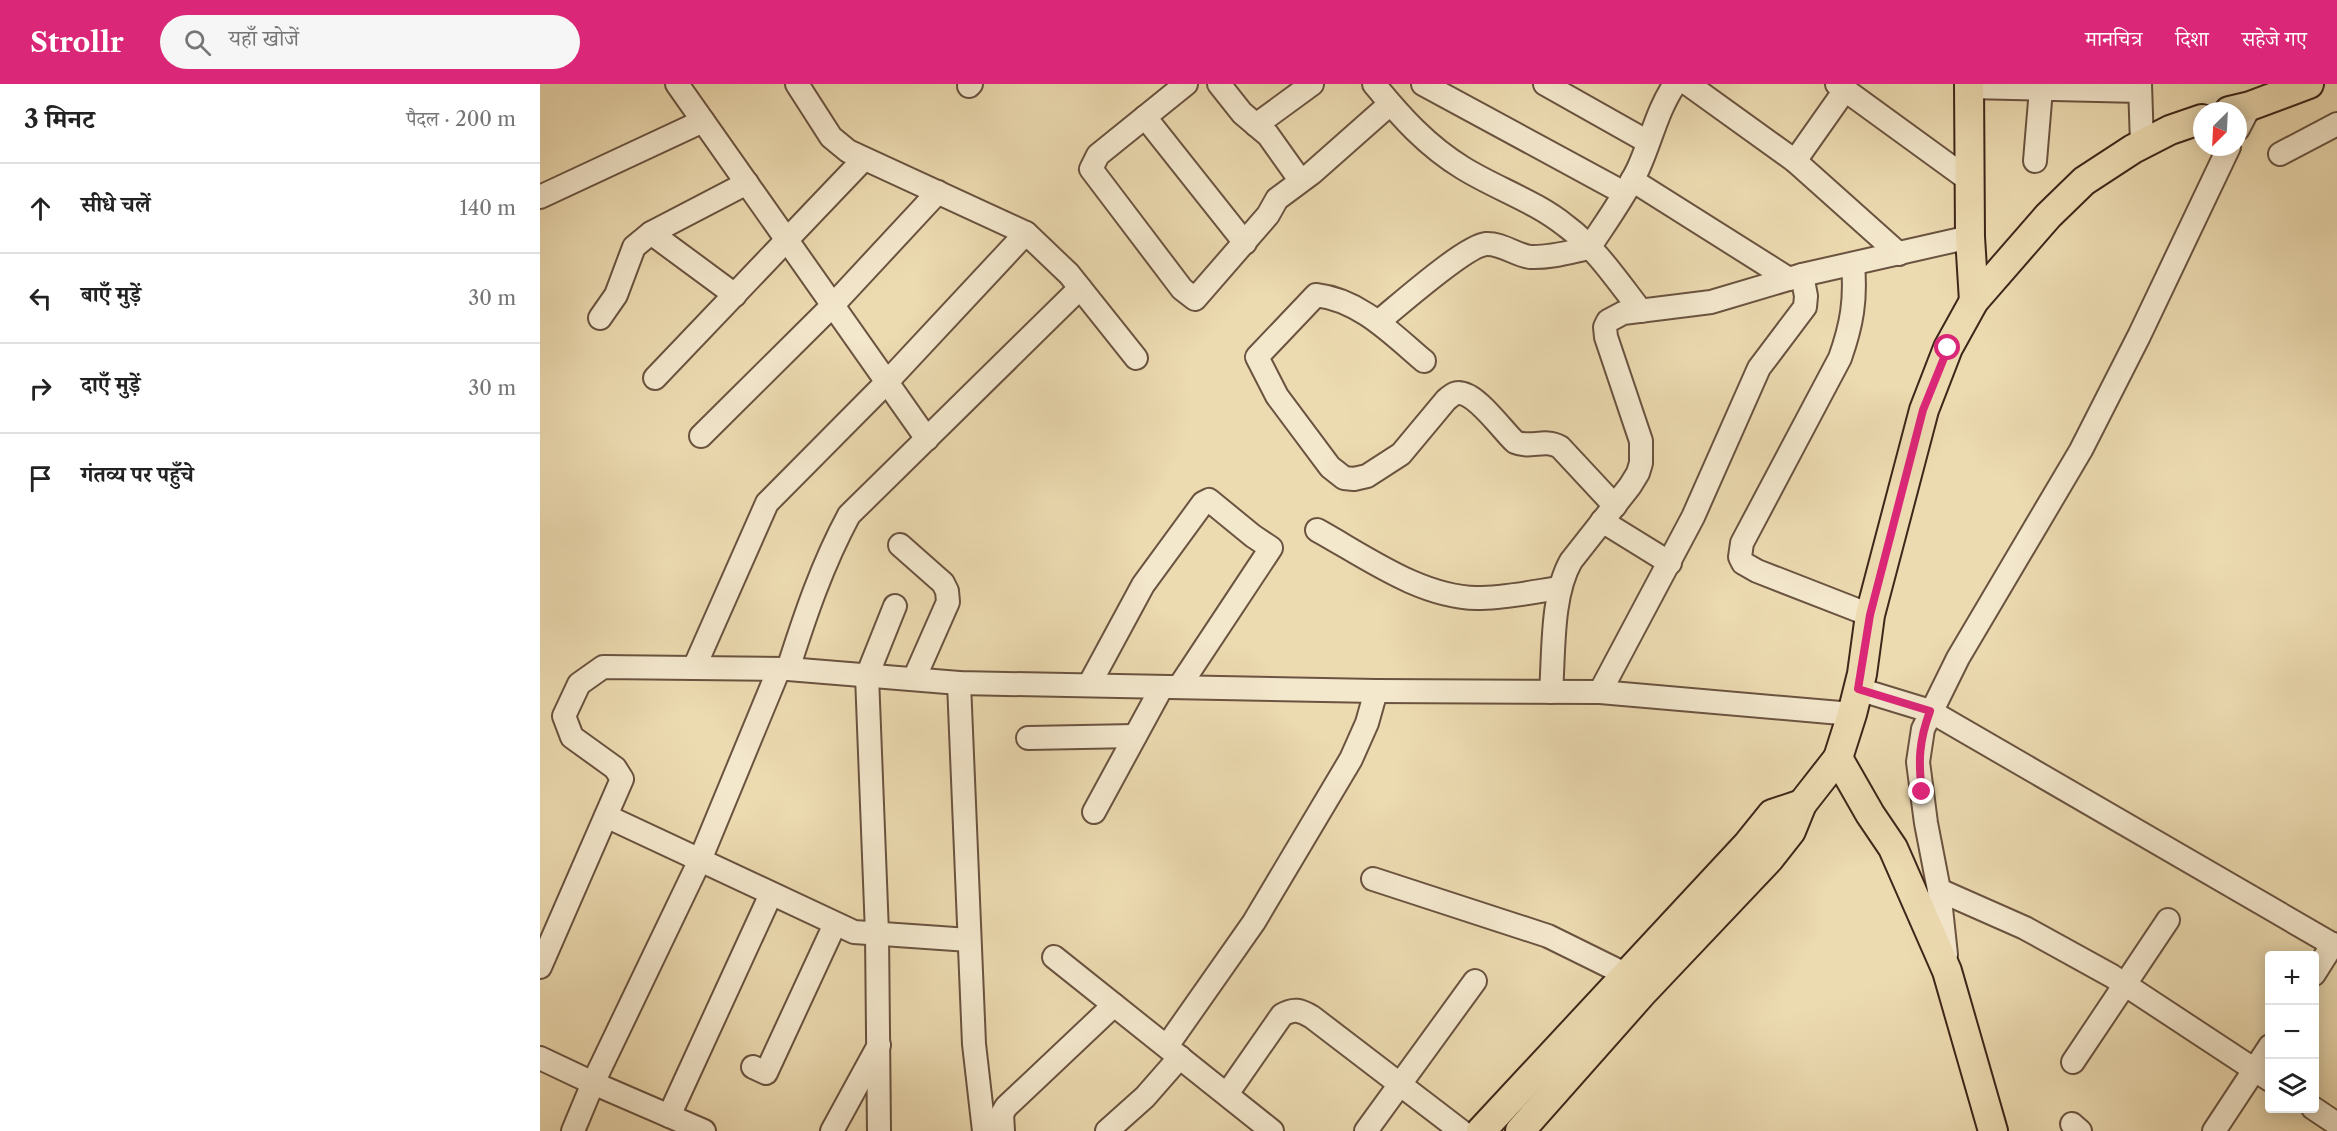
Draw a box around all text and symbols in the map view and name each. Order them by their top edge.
search box [160,15,580,69]
text: Strollr [30,25,124,59]
text: यहाँ खोजें [229,25,299,52]
icon: search [181,26,214,59]
text: मानचित्र [2085,26,2142,51]
text: दिशा [2175,26,2209,51]
text: सहेजे गए [2242,26,2307,51]
north arrow [2193,102,2247,156]
text: 3 मिनट [24,103,94,135]
text: पैदल · 200 m [406,107,516,131]
text: सीधे चलें [81,191,150,218]
icon: ahead [24,192,57,225]
text: 140 m [459,196,516,220]
text: बाएँ मुड़ें [81,281,141,308]
icon: left [24,282,57,315]
text: 30 m [468,286,516,310]
route start [1934,334,1960,360]
text: दाएँ मुड़ें [81,371,140,398]
icon: right [24,372,57,405]
text: 30 m [468,376,516,400]
text: गंतव्य पर पहुँचे [81,461,194,488]
icon: arrive [24,462,57,495]
route end [1908,778,1934,804]
map controls [2265,951,2319,1113]
button: + [2265,951,2319,1005]
button: − [2265,1005,2319,1059]
button: layers [2265,1059,2319,1113]

